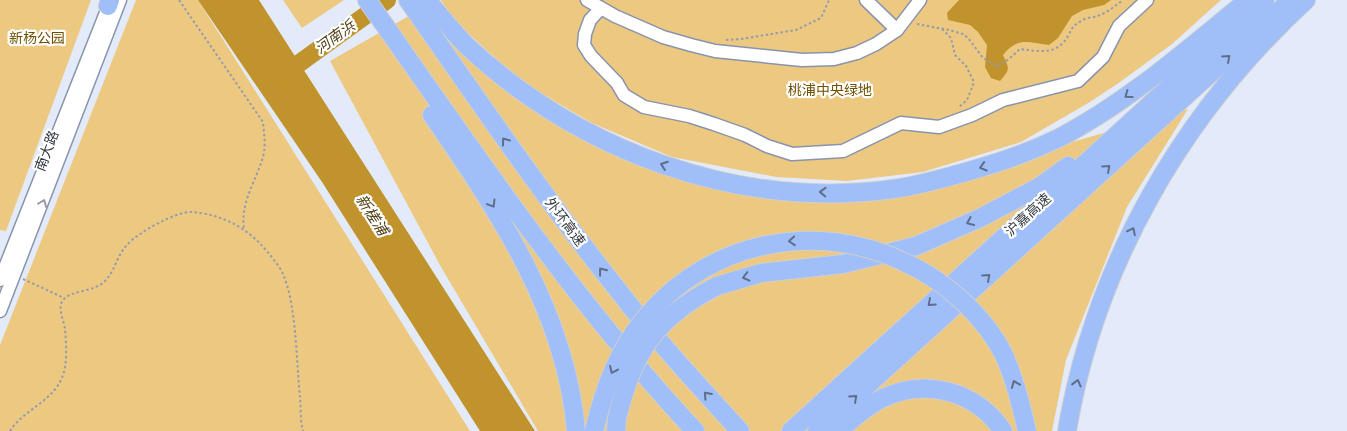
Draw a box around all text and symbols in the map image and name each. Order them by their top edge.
water label: 河南浜 [312,15,360,58]
park label: 新杨公园 [9,30,65,47]
one-way arrow [1222,55,1231,64]
park label: 桃浦中央绿地 [788,82,872,99]
one-way arrow [1124,89,1133,98]
street label: 南大路 [32,128,62,174]
one-way arrow [502,137,511,147]
one-way arrow [660,161,669,171]
one-way arrow [979,162,988,172]
one-way arrow [1101,165,1110,174]
one-way arrow [819,187,827,198]
street label: 沪嘉高速 [1002,190,1054,240]
water label: 新槎浦 [352,191,393,240]
street label: 外环高速 [541,195,589,249]
one-way arrow [485,198,495,207]
one-way arrow [37,200,47,208]
one-way arrow [966,216,975,227]
one-way arrow [1126,227,1136,236]
one-way arrow [788,236,796,247]
one-way arrow [600,268,608,277]
one-way arrow [741,271,750,282]
one-way arrow [981,274,990,283]
one-way arrow [928,297,937,306]
one-way arrow [609,365,619,374]
one-way arrow [1071,379,1082,388]
one-way arrow [1011,380,1021,389]
one-way arrow [704,392,713,401]
one-way arrow [848,395,857,404]

